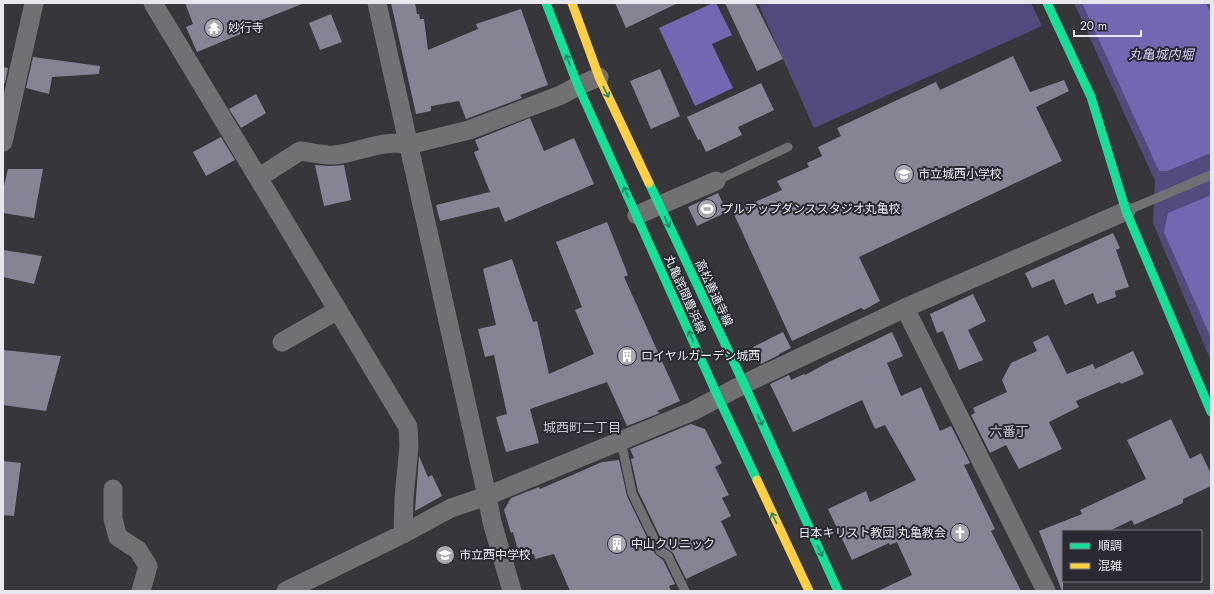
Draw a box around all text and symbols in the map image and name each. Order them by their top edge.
scale bar [1074,12,1141,38]
temple icon: 妙行寺 [203,17,225,39]
text: 20 m [1080,17,1107,35]
place label: 妙行寺 [228,19,264,37]
water label: 丸亀城内堀 [1128,45,1195,64]
one-way arrow [563,55,571,67]
one-way arrow [603,85,610,97]
school or university icon: 市立城西小学校 [893,163,915,185]
place label: 市立城西小学校 [918,165,1002,183]
one-way arrow [622,186,629,198]
sports icon: プルアップダンススタジオ丸亀校 [696,198,718,220]
place label: プルアップダンススタジオ丸亀校 [721,200,901,218]
one-way arrow [664,216,671,228]
street label: 丸亀詫間豊浜線 [660,252,710,336]
street label: 高松善通寺線 [691,257,737,329]
one-way arrow [687,330,694,342]
building icon: ロイヤルガーデン城西 [616,345,638,367]
place label: ロイヤルガーデン城西 [641,347,760,365]
one-way arrow [757,414,764,426]
district label: 城西町二丁目 [543,418,621,437]
district label: 六番丁 [989,422,1029,441]
one-way arrow [770,512,778,524]
church icon: 日本キリスト教団 丸亀教会 [949,522,971,544]
place label: 日本キリスト教団 丸亀教会 [798,524,946,542]
legend [1062,530,1202,582]
building icon: 中山クリニック [606,533,628,555]
place label: 中山クリニック [631,535,715,553]
text: 順調 [1098,537,1122,555]
school or university icon: 市立西中学校 [434,544,456,566]
one-way arrow [817,544,824,556]
place label: 市立西中学校 [459,546,531,564]
text: 混雑 [1098,557,1122,575]

